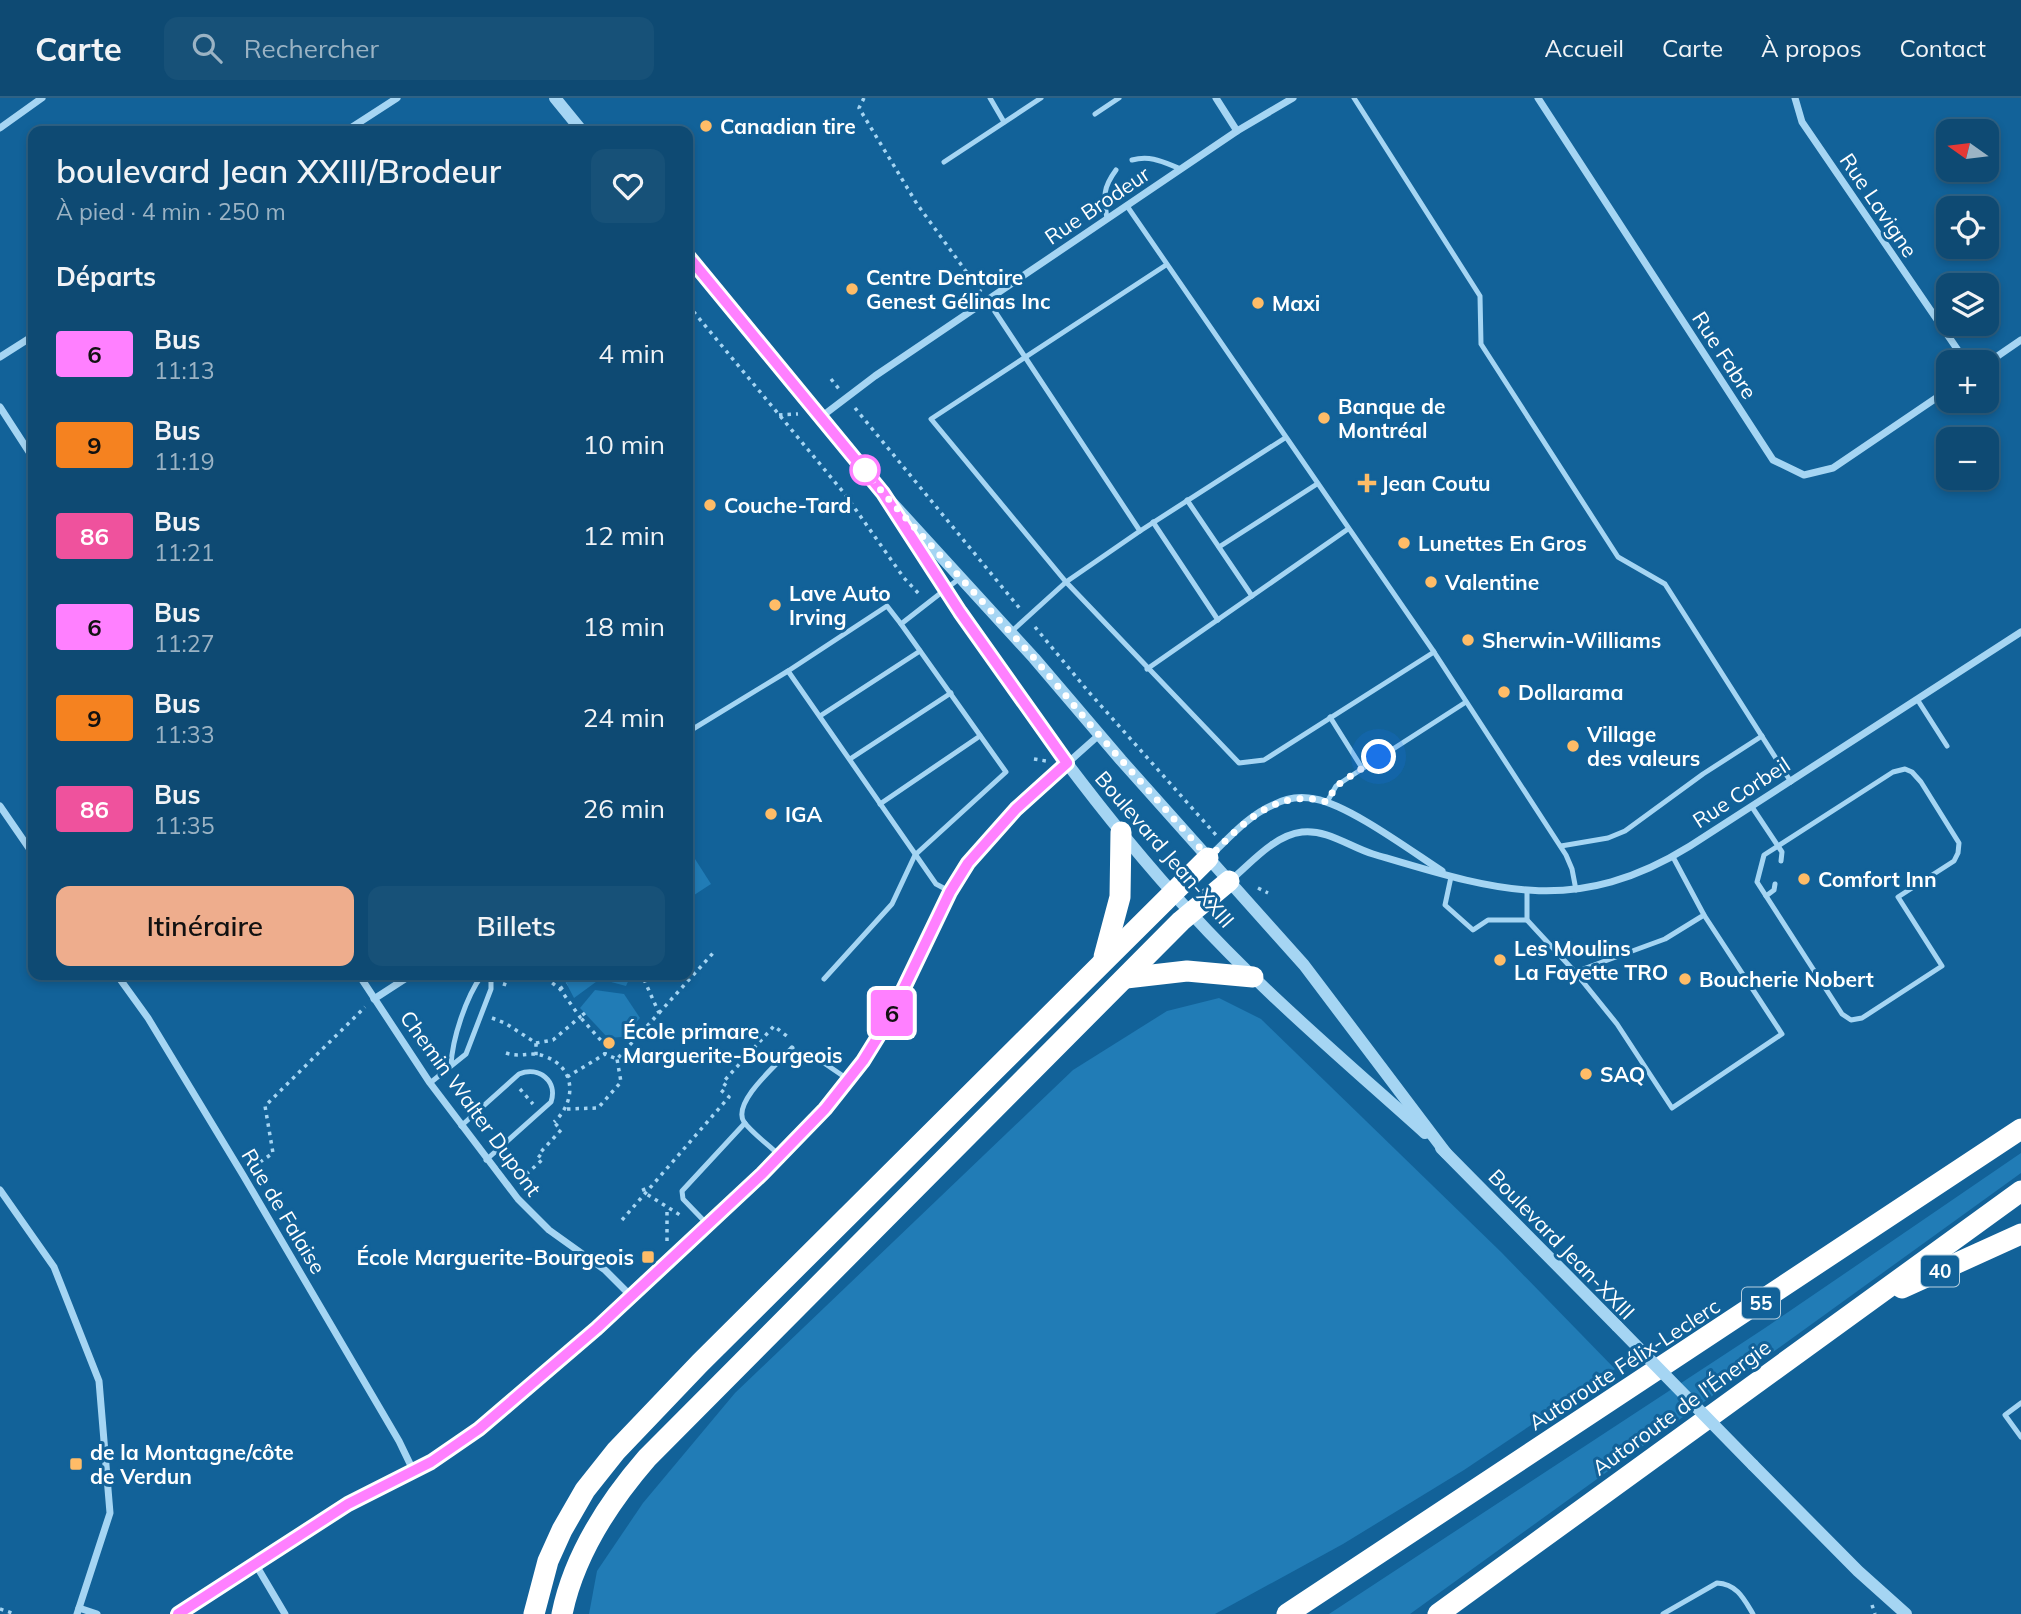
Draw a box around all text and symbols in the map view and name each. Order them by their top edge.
search box [164,17,654,80]
text: Carte [35,28,122,69]
icon: search [188,29,226,67]
text: Rechercher [244,32,379,65]
text: Accueil [1545,33,1624,63]
text: Carte [1662,33,1723,63]
text: À propos [1761,33,1862,63]
text: Contact [1900,33,1986,63]
place label: Canadian tire [720,113,856,139]
marker: Canadian tire [698,118,714,134]
north arrow [1936,119,1998,182]
map controls [1936,119,1999,490]
street label: Rue Lavigne [1835,148,1923,262]
button: heart [591,149,665,223]
text: boulevard Jean XXIII/Brodeur [56,150,501,191]
street label: Rue Brodeur [1040,160,1155,250]
button: locate [1936,196,1999,259]
text: À pied · 4 min · 250 m [56,197,286,226]
text: Départs [56,260,156,293]
place label: Centre Dentaire Genest Gélinas Inc [866,264,1051,314]
button: layers [1936,273,1999,336]
marker: Centre Dentaire Genest Gélinas Inc [844,281,860,297]
place label: Maxi [1272,290,1320,316]
marker: Maxi [1250,295,1266,311]
street label: Rue Fabre [1687,306,1763,404]
text: Bus [154,323,200,356]
text: 4 min [598,337,665,370]
text: 6 [87,339,102,369]
button: + [1936,350,1999,413]
text: 11:13 [154,356,214,385]
place label: Banque de Montréal [1338,393,1446,443]
marker: Banque de Montréal [1316,410,1332,426]
text: Bus [154,414,200,447]
button: − [1936,427,1999,490]
text: 10 min [583,428,665,461]
text: 9 [87,430,102,460]
text: 11:19 [154,447,214,476]
unlabelled marker [850,455,880,485]
place label: Jean Coutu [1381,470,1491,496]
marker: Jean Coutu [1359,475,1375,491]
place label: Couche-Tard [724,492,851,518]
marker: Couche-Tard [702,497,718,513]
text: Bus [154,505,200,538]
text: 12 min [583,519,665,552]
text: 86 [80,521,109,551]
place label: Lunettes En Gros [1418,530,1587,556]
marker: Lunettes En Gros [1396,535,1412,551]
text: 11:21 [154,538,214,567]
place label: Valentine [1444,569,1539,595]
marker: Valentine [1423,574,1439,590]
place label: Lave Auto Irving [789,580,891,630]
text: Bus [154,596,200,629]
marker: Lave Auto Irving [767,597,783,613]
text: 18 min [583,610,665,643]
text: 6 [87,612,102,642]
place label: Sherwin-Williams [1482,627,1661,653]
text: 11:27 [154,629,214,658]
marker: Sherwin-Williams [1460,632,1476,648]
place label: Dollarama [1518,679,1623,705]
marker: Dollarama [1496,684,1512,700]
text: Bus [154,687,200,720]
text: 24 min [583,701,665,734]
text: 9 [87,703,102,733]
text: 11:33 [154,720,214,749]
place label: Village des valeurs [1586,721,1700,771]
marker: Village des valeurs [1565,738,1581,754]
your location [1361,739,1396,774]
street label: Rue Corbeil [1687,751,1795,833]
street label: Boulevard Jean-XXIII [1090,765,1240,933]
text: Bus [154,778,200,811]
text: 26 min [583,792,665,825]
text: 86 [80,794,109,824]
place label: IGA [785,801,823,827]
marker: IGA [763,806,779,822]
text: 11:35 [154,811,214,840]
place label: Comfort Inn [1818,866,1937,892]
marker: Comfort Inn [1796,871,1812,887]
button: Itinéraire [56,886,354,966]
button: Billets [368,886,665,966]
place label: Les Moulins La Fayette TRO [1514,935,1668,985]
marker: Les Moulins La Fayette TRO [1492,952,1508,968]
place label: Boucherie Nobert [1699,966,1874,992]
marker: Boucherie Nobert [1677,971,1693,987]
line badge: 6 [869,990,915,1036]
text: 6 [885,998,899,1028]
street label: Chemin Walter Dupont [395,1005,547,1201]
place label: École primare Marguerite-Bourgeois [623,1018,843,1068]
marker: École primare Marguerite-Bourgeois [601,1035,617,1051]
place label: SAQ [1600,1061,1645,1087]
marker: SAQ [1578,1066,1594,1082]
street label: Rue de Falaise [236,1144,332,1278]
street label: Boulevard Jean-XXIII [1483,1163,1641,1325]
place label: École Marguerite-Bourgeois [356,1244,634,1270]
marker: École Marguerite-Bourgeois [640,1249,656,1265]
road number: 40 [1921,1256,1959,1287]
road number: 55 [1742,1288,1780,1318]
street label: Autoroute Félix-Leclerc [1524,1293,1724,1435]
street label: Autoroute de l'Énergie [1587,1333,1775,1481]
place label: de la Montagne/côte de Verdun [90,1439,294,1489]
marker: de la Montagne/côte de Verdun [68,1456,84,1472]

